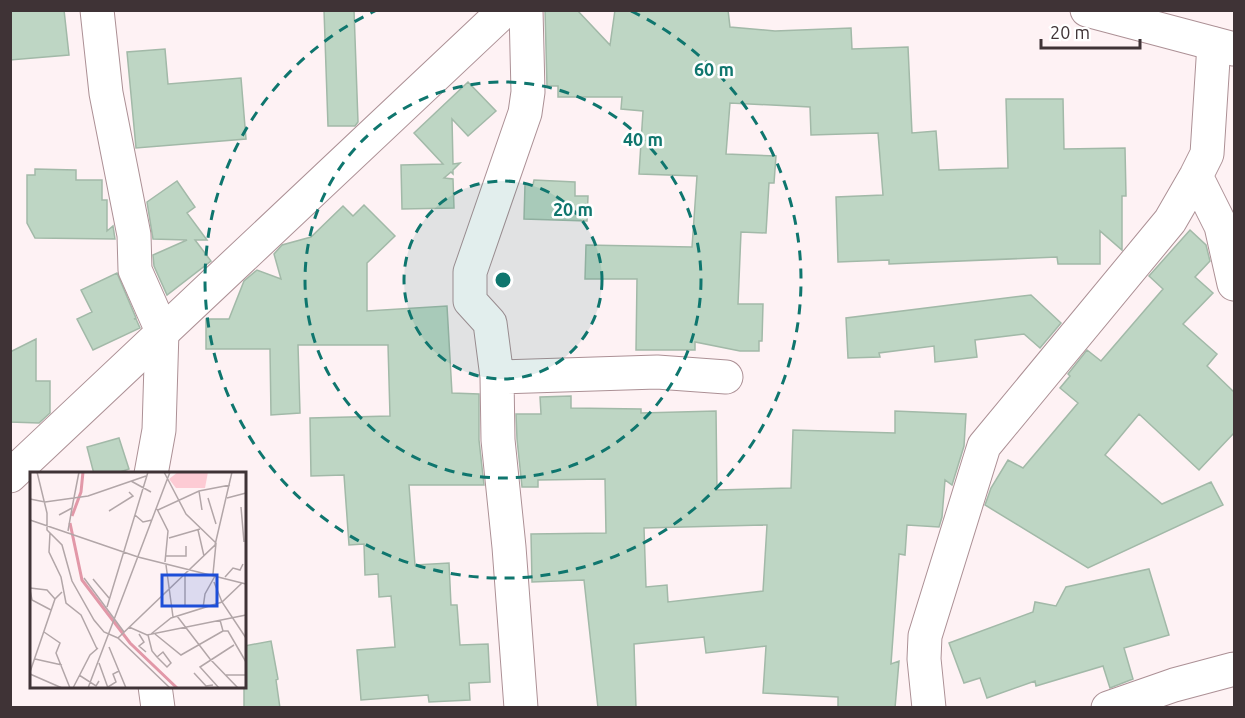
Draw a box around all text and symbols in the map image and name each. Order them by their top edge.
scale bar [1041,12,1140,50]
text: 20 m [1050,22,1090,42]
text: 60 m [694,59,734,79]
text: 40 m [623,129,663,149]
text: 20 m [553,199,593,219]
centre of rings [493,270,513,290]
inset map [30,472,246,688]

